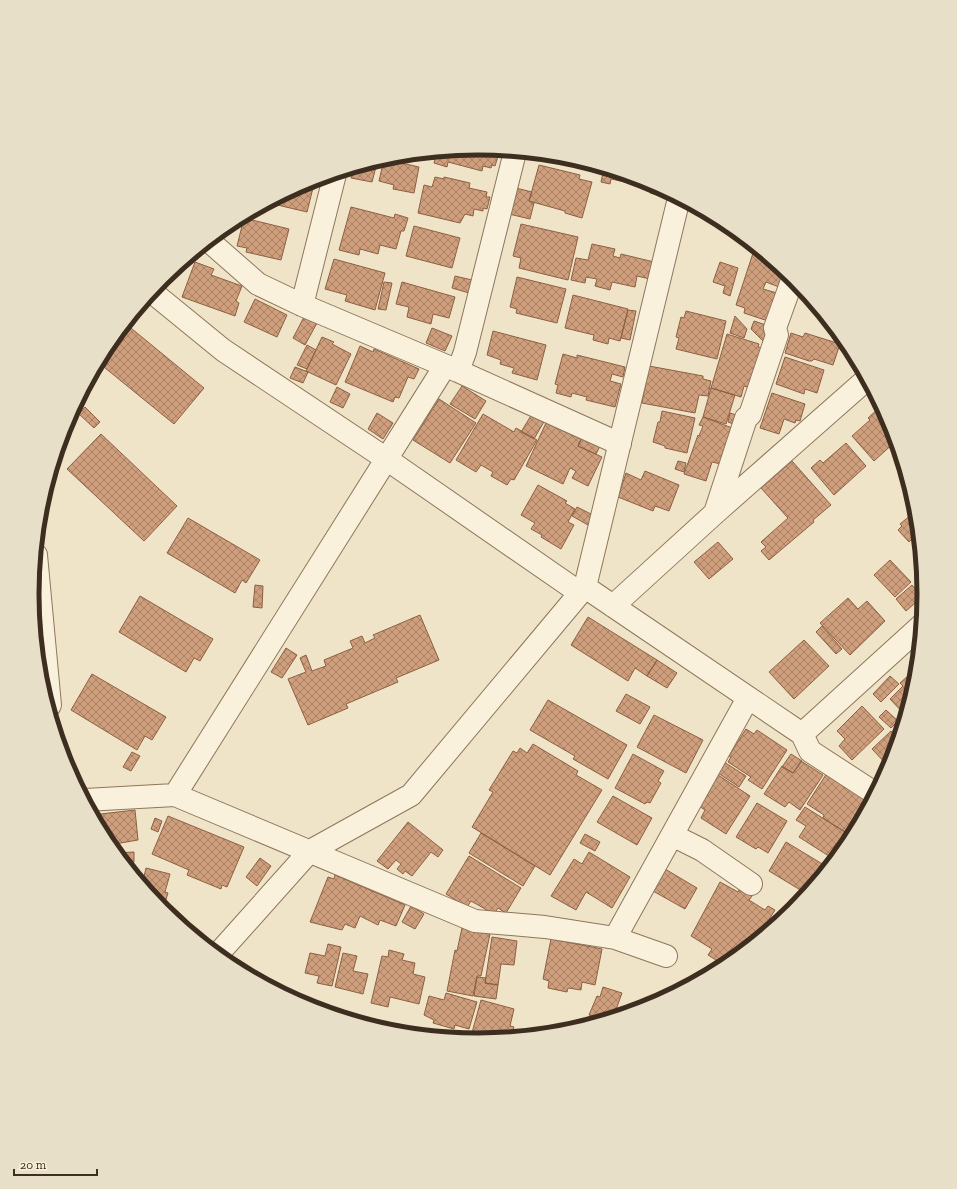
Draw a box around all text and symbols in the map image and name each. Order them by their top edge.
scale bar [14,1151,97,1177]
text: 20 m [20,1158,47,1172]

